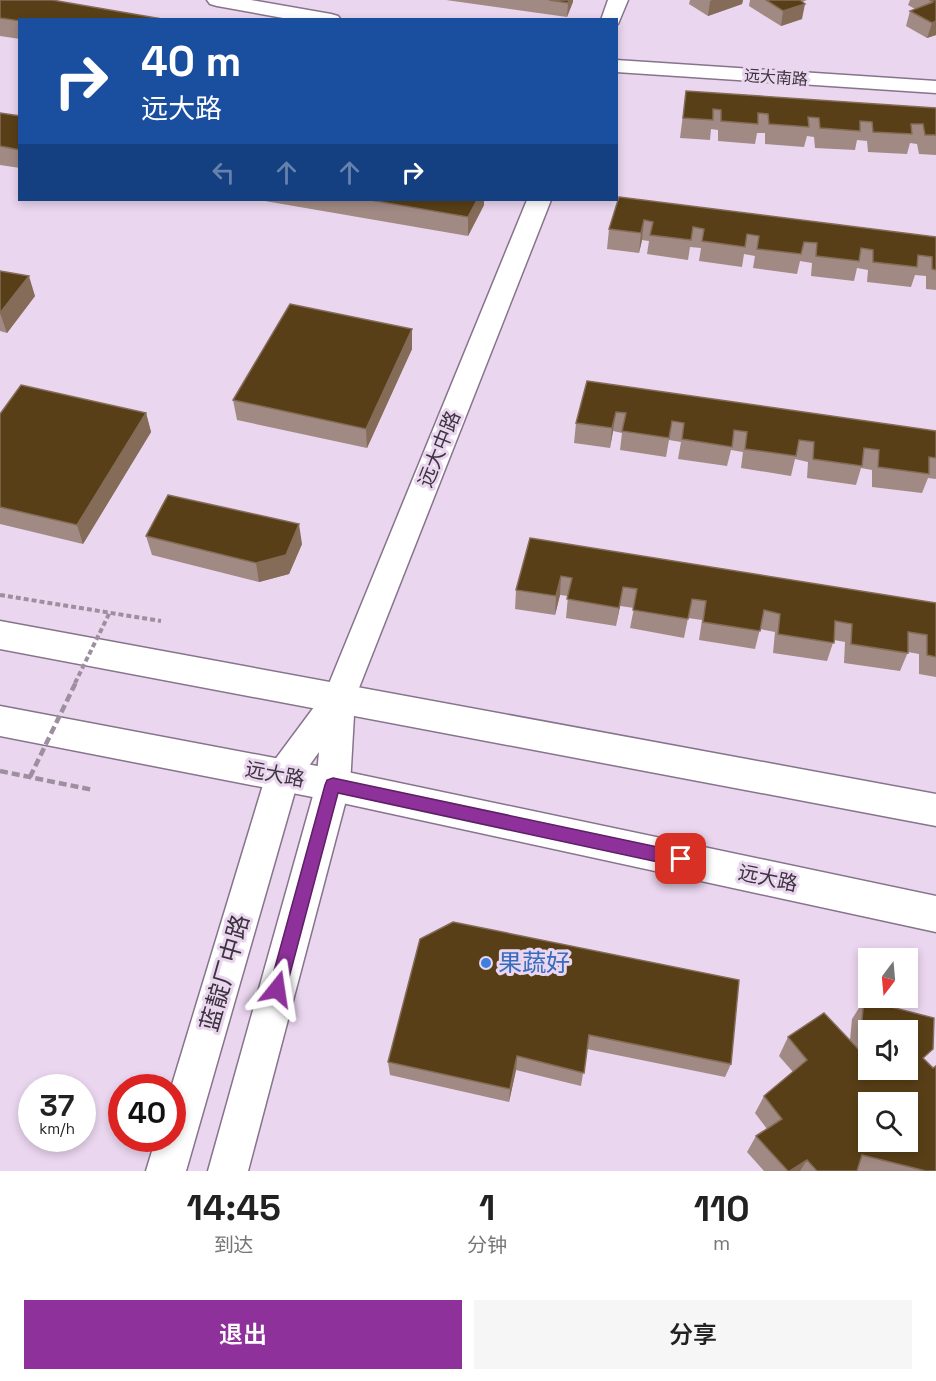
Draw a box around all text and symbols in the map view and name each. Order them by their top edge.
text: 40 m [141,35,241,88]
icon: right [42,42,120,120]
street label: 远大南路 [743,65,809,90]
text: 远大路 [141,91,222,126]
icon: left [207,156,240,189]
icon: ahead [270,156,303,189]
icon: ahead [333,156,366,189]
icon: right [396,156,429,189]
street label: 远大中路 [412,407,466,491]
street label: 远大路 [243,756,307,792]
pin [655,833,706,884]
icon: arrive [664,842,697,875]
street label: 远大路 [736,859,800,897]
street label: 蓝靛厂中路 [193,911,256,1035]
place label: 果蔬好 [498,947,570,978]
north arrow [858,948,918,1008]
map controls [858,948,918,1152]
marker: 果蔬好 [479,956,493,970]
position arrow [245,957,309,1021]
button: sound [858,1020,918,1080]
speed limit sign: 40 [108,1074,186,1152]
text: 37 [40,1086,74,1125]
button: search [858,1092,918,1152]
text: km/h [39,1119,75,1138]
text: 14:45 [186,1185,281,1231]
text: 1 [479,1185,495,1231]
text: 110 [694,1186,750,1232]
text: m [713,1230,730,1256]
text: 到达 [214,1232,254,1258]
text: 分钟 [467,1232,507,1258]
button: 退出 [24,1300,462,1369]
button: 分享 [474,1300,912,1369]

